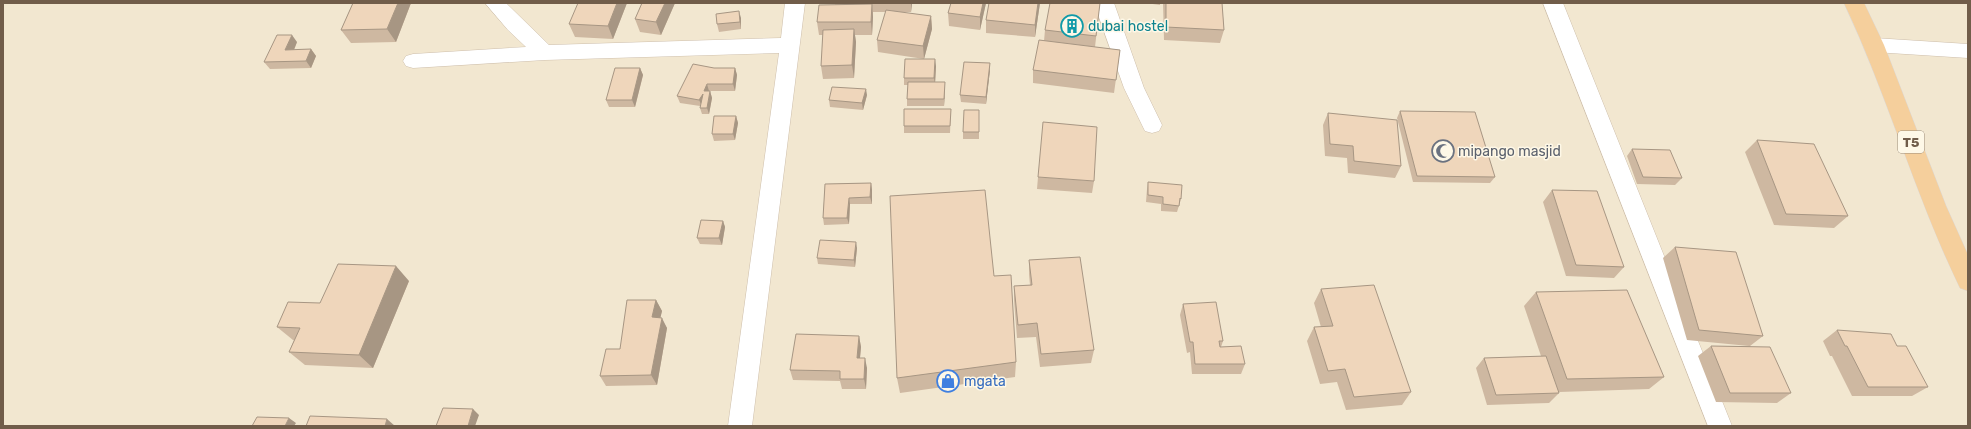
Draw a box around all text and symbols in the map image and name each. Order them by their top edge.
building icon: dubai hostel [1059,13,1085,39]
place label: dubai hostel [1088,18,1168,35]
road number: T5 [1898,131,1924,153]
mosque icon: mipango masjid [1430,138,1456,164]
place label: mipango masjid [1458,143,1561,160]
shop icon: mgata [935,368,961,394]
place label: mgata [964,373,1006,390]

